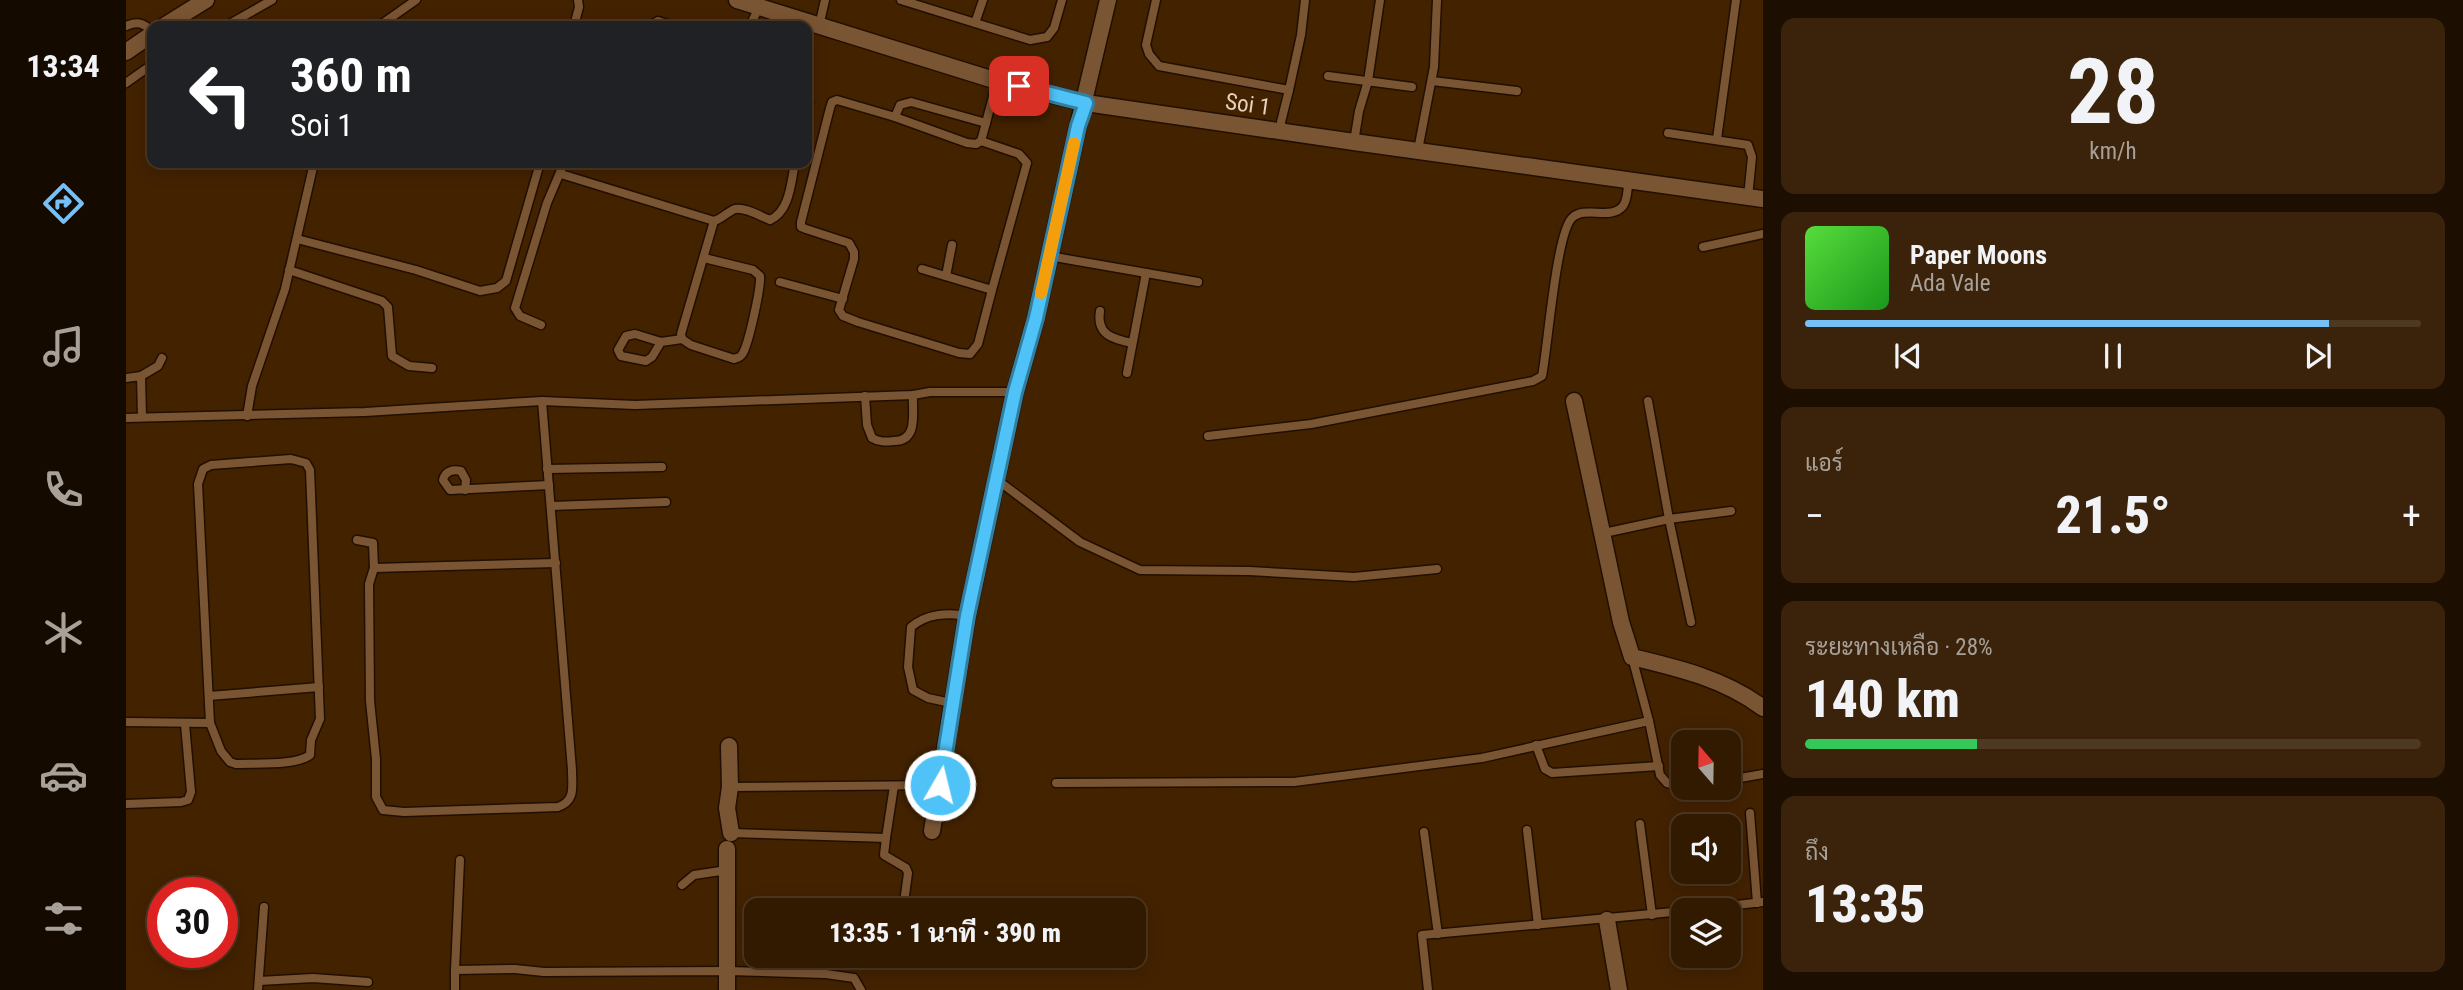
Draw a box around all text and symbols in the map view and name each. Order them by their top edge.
text: 28 [2067,39,2159,145]
text: 13:34 [26,47,100,85]
text: 360 m [290,47,412,104]
icon: left [175,49,266,140]
pin [989,56,1049,116]
icon: arrive [1000,67,1038,105]
street label: Soi 1 [1224,88,1272,121]
text: Soi 1 [290,106,353,144]
text: km/h [2089,138,2137,165]
icon: directions [39,179,88,228]
text: Paper Moons [1910,240,2047,270]
text: Ada Vale [1910,270,1990,297]
icon: music [39,322,88,371]
icon: previous [1889,337,1927,375]
icon: pause [2094,337,2132,375]
icon: next [2299,337,2337,375]
text: แอร์ [1805,450,1843,477]
icon: phone [39,465,88,514]
text: 21.5° [2055,485,2171,546]
text: − [1805,494,1824,538]
text: + [2402,494,2421,538]
icon: climate [39,608,88,657]
text: ระยะทางเหลือ · 28% [1805,634,1993,661]
text: 140 km [1805,669,1960,730]
north arrow [1671,730,1741,800]
map controls [1671,730,1741,968]
position arrow [903,748,977,822]
icon: car [39,751,88,800]
button: sound [1671,814,1741,884]
text: ถึง [1805,839,1829,866]
text: 13:35 [1805,874,1925,935]
speed limit sign: 30 [147,877,238,968]
icon: filters [39,894,88,943]
button: layers [1671,898,1741,968]
text: 13:35 · 1 นาที · 390 m [829,918,1061,948]

